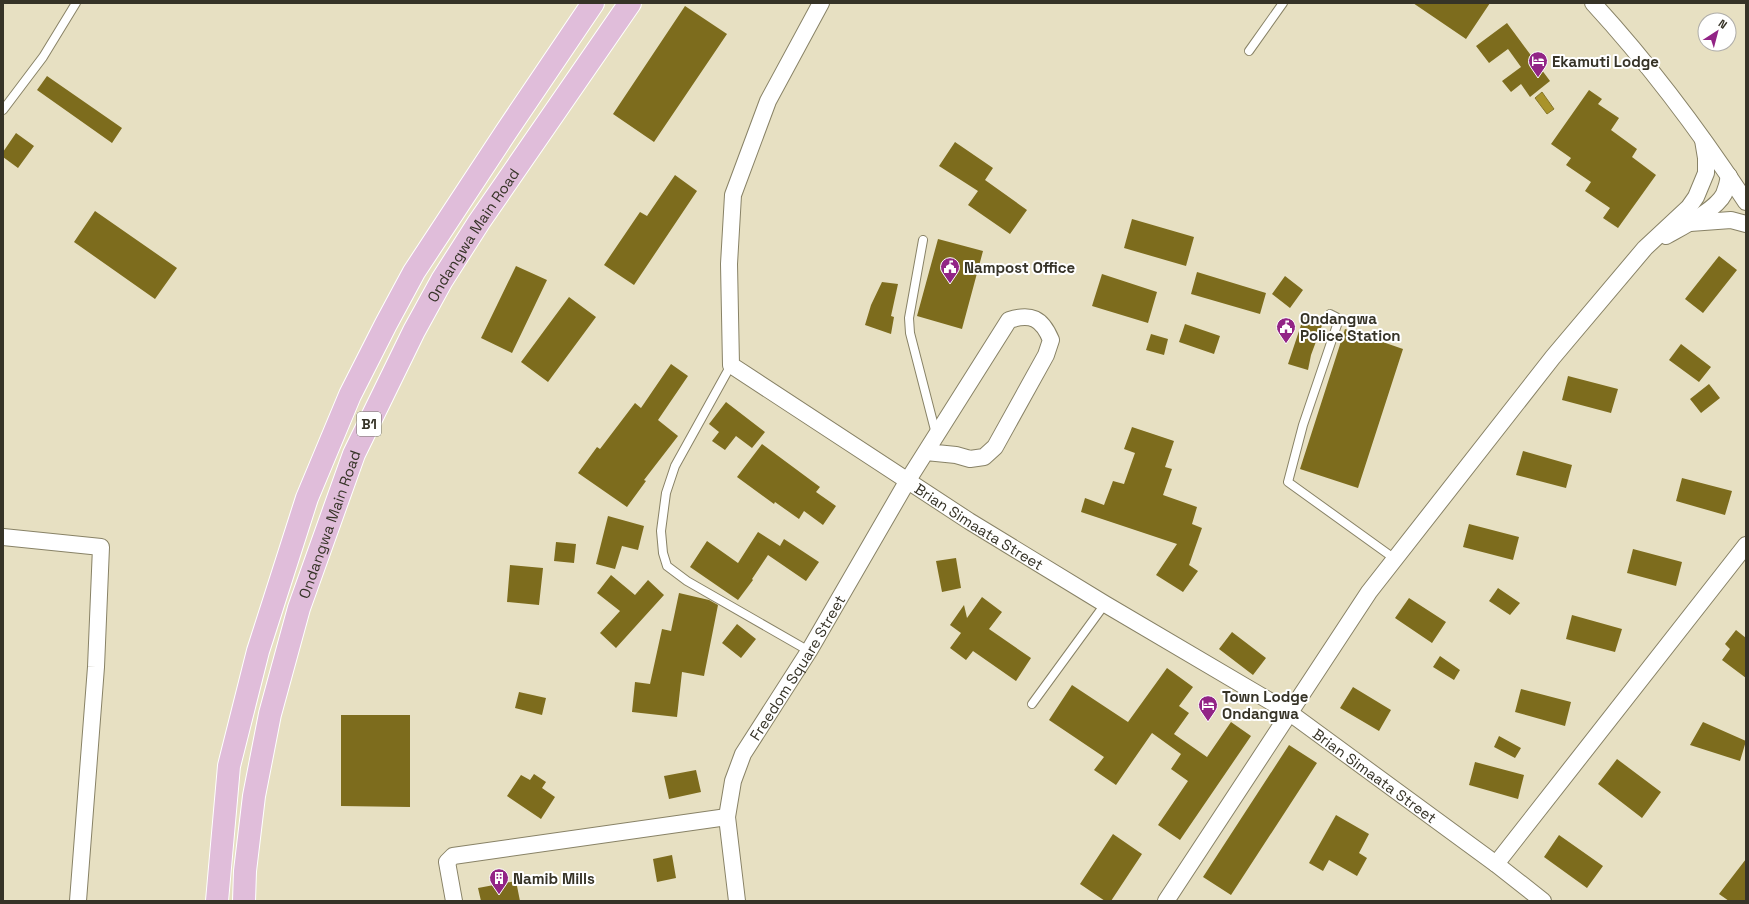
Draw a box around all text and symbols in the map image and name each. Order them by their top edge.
north arrow [1697,12,1737,52]
text: N [1716,16,1730,32]
hotel icon: Ekamuti Lodge [1527,50,1549,78]
place label: Ekamuti Lodge [1552,52,1659,71]
street label: Ondangwa Main Road [422,164,523,305]
public building icon: Nampost Office [939,256,961,284]
place label: Nampost Office [964,258,1076,277]
place label: Ondangwa Police Station [1300,309,1401,345]
public building icon: Ondangwa Police Station [1275,316,1297,344]
road number: B1 [357,412,381,436]
street label: Ondangwa Main Road [294,448,364,601]
street label: Brian Simaata Street [911,479,1047,574]
street label: Freedom Square Street [745,591,849,744]
place label: Town Lodge Ondangwa [1222,687,1309,723]
hotel icon: Town Lodge Ondangwa [1197,694,1219,722]
street label: Brian Simaata Street [1309,724,1441,827]
building icon: Namib Mills [488,867,510,895]
place label: Namib Mills [513,869,595,888]

